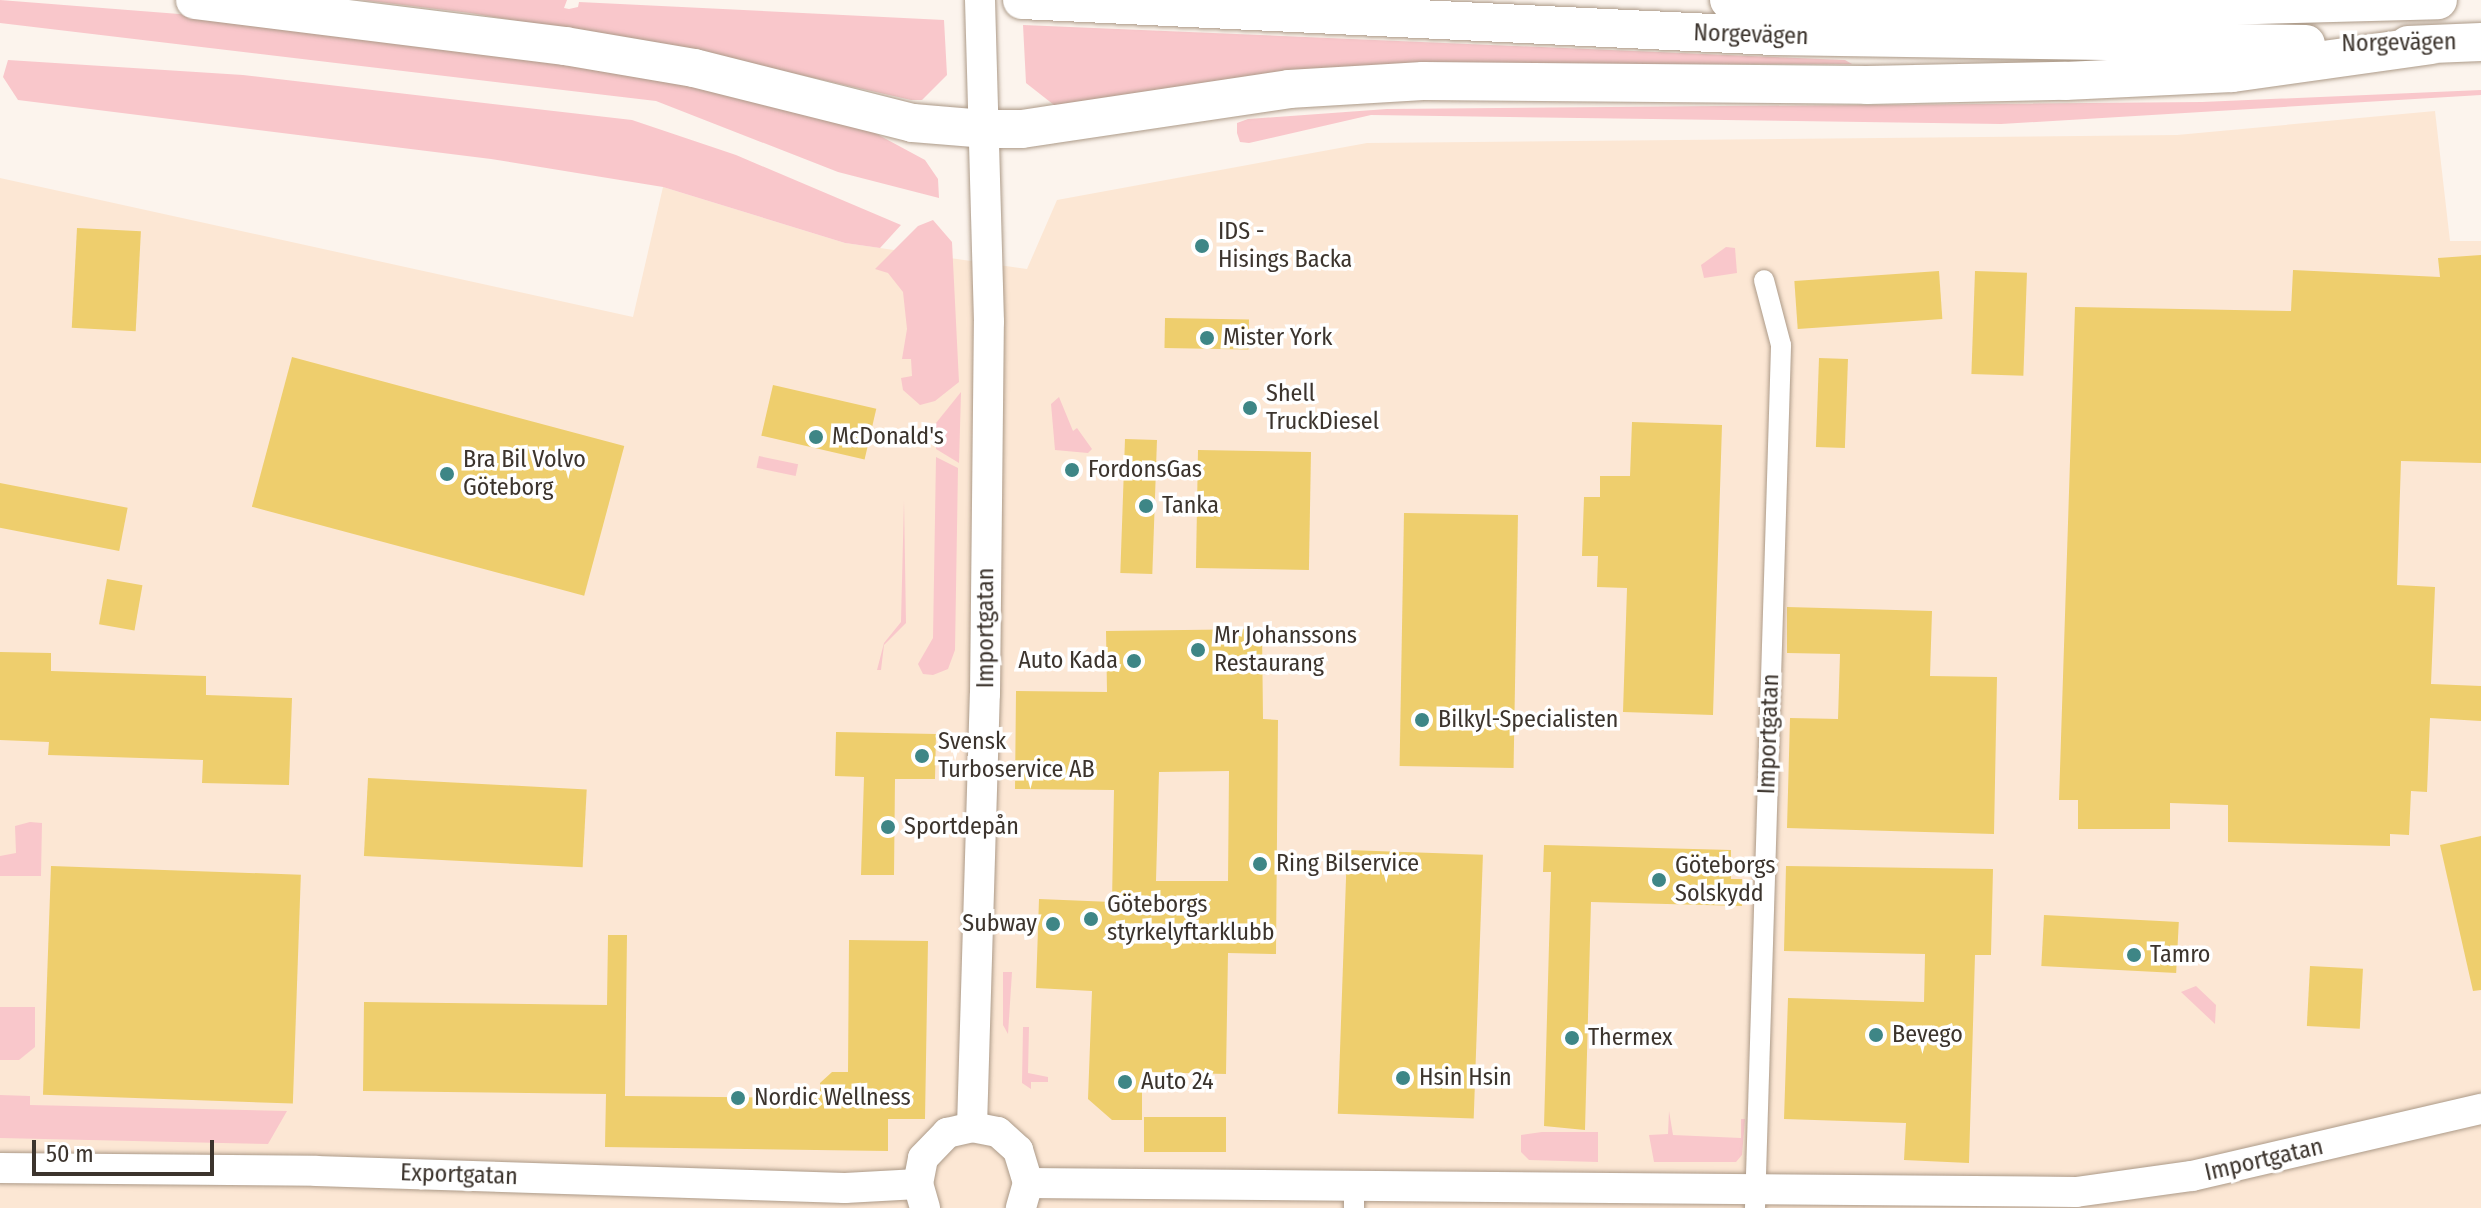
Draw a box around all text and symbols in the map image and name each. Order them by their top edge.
street label: Norgevägen [1693,19,1809,51]
street label: Norgevägen [2341,28,2457,58]
place label: IDS - Hisings Backa [1218,218,1352,274]
marker: IDS - Hisings Backa [1193,237,1211,255]
place label: Mister York [1223,324,1332,352]
marker: Mister York [1198,329,1216,347]
place label: Shell TruckDiesel [1266,380,1379,436]
marker: Shell TruckDiesel [1241,399,1259,417]
place label: McDonald's [832,423,944,451]
marker: McDonald's [807,428,825,446]
place label: Bra Bil Volvo Göteborg [463,446,586,502]
place label: FordonsGas [1088,456,1202,484]
marker: FordonsGas [1063,461,1081,479]
marker: Bra Bil Volvo Göteborg [438,465,456,483]
place label: Tanka [1162,492,1219,520]
marker: Tanka [1137,497,1155,515]
street label: Importgatan [972,568,1000,688]
place label: Mr Johanssons Restaurang [1214,622,1357,678]
marker: Mr Johanssons Restaurang [1189,641,1207,659]
place label: Auto Kada [1018,647,1118,675]
marker: Auto Kada [1125,652,1143,670]
street label: Importgatan [1753,673,1785,795]
place label: Bilkyl-Specialisten [1438,706,1618,734]
marker: Bilkyl-Specialisten [1413,711,1431,729]
place label: Svensk Turboservice AB [938,728,1095,784]
marker: Svensk Turboservice AB [913,747,931,765]
place label: Sportdepån [904,813,1019,841]
marker: Sportdepån [879,818,897,836]
place label: Ring Bilservice [1276,850,1419,878]
place label: Göteborgs Solskydd [1675,852,1776,908]
marker: Ring Bilservice [1251,855,1269,873]
marker: Göteborgs Solskydd [1650,871,1668,889]
place label: Göteborgs styrkelyftarklubb [1107,891,1274,947]
place label: Subway [962,910,1037,938]
marker: Göteborgs styrkelyftarklubb [1082,910,1100,928]
marker: Subway [1044,915,1062,933]
place label: Tamro [2150,941,2210,969]
marker: Tamro [2125,946,2143,964]
place label: Bevego [1892,1021,1963,1049]
place label: Thermex [1588,1024,1673,1052]
marker: Bevego [1867,1026,1885,1044]
marker: Thermex [1563,1029,1581,1047]
place label: Hsin Hsin [1419,1064,1512,1092]
place label: Auto 24 [1141,1068,1214,1096]
marker: Hsin Hsin [1394,1069,1412,1087]
marker: Auto 24 [1116,1073,1134,1091]
place label: Nordic Wellness [754,1084,911,1112]
marker: Nordic Wellness [729,1089,747,1107]
scale bar [36,1124,218,1174]
street label: Importgatan [2202,1132,2326,1188]
text: 50 m [46,1140,94,1168]
street label: Exportgatan [400,1159,518,1191]

